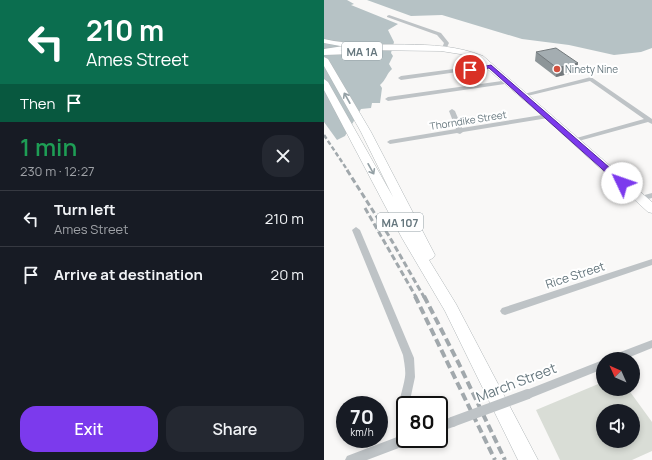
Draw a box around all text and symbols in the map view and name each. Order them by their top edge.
text: 210 m [86,11,164,49]
icon: left [20,16,72,68]
road number: MA 1A [342,42,382,60]
text: Ames Street [86,47,189,71]
pin [453,53,487,87]
icon: arrive [459,59,481,81]
place label: Ninety Nine [565,62,618,76]
marker: Ninety Nine [552,64,562,74]
icon: arrive [63,92,85,114]
one-way arrow [342,92,350,104]
text: Then [20,93,55,114]
street label: Thorndike Street [429,107,507,133]
text: 1 min [20,130,77,163]
button: close [262,135,304,177]
text: 230 m · 12:27 [20,162,95,180]
position arrow [601,162,643,204]
one-way arrow [368,163,375,175]
text: Turn left [54,199,116,220]
icon: left [20,208,42,230]
text: 210 m [265,208,304,229]
road number: MA 107 [377,213,423,231]
text: Ames Street [54,220,128,238]
street label: Rice Street [543,257,607,293]
icon: arrive [20,264,42,286]
text: Arrive at destination [54,264,203,285]
text: 20 m [271,264,304,285]
north arrow [596,352,640,396]
map controls [596,352,640,448]
street label: March Street [473,358,559,406]
speed limit sign: 80 [396,396,448,448]
text: 70 [350,403,374,430]
button: sound [596,404,640,448]
button: Exit [20,406,158,452]
button: Share [166,406,304,452]
text: km/h [350,425,374,439]

